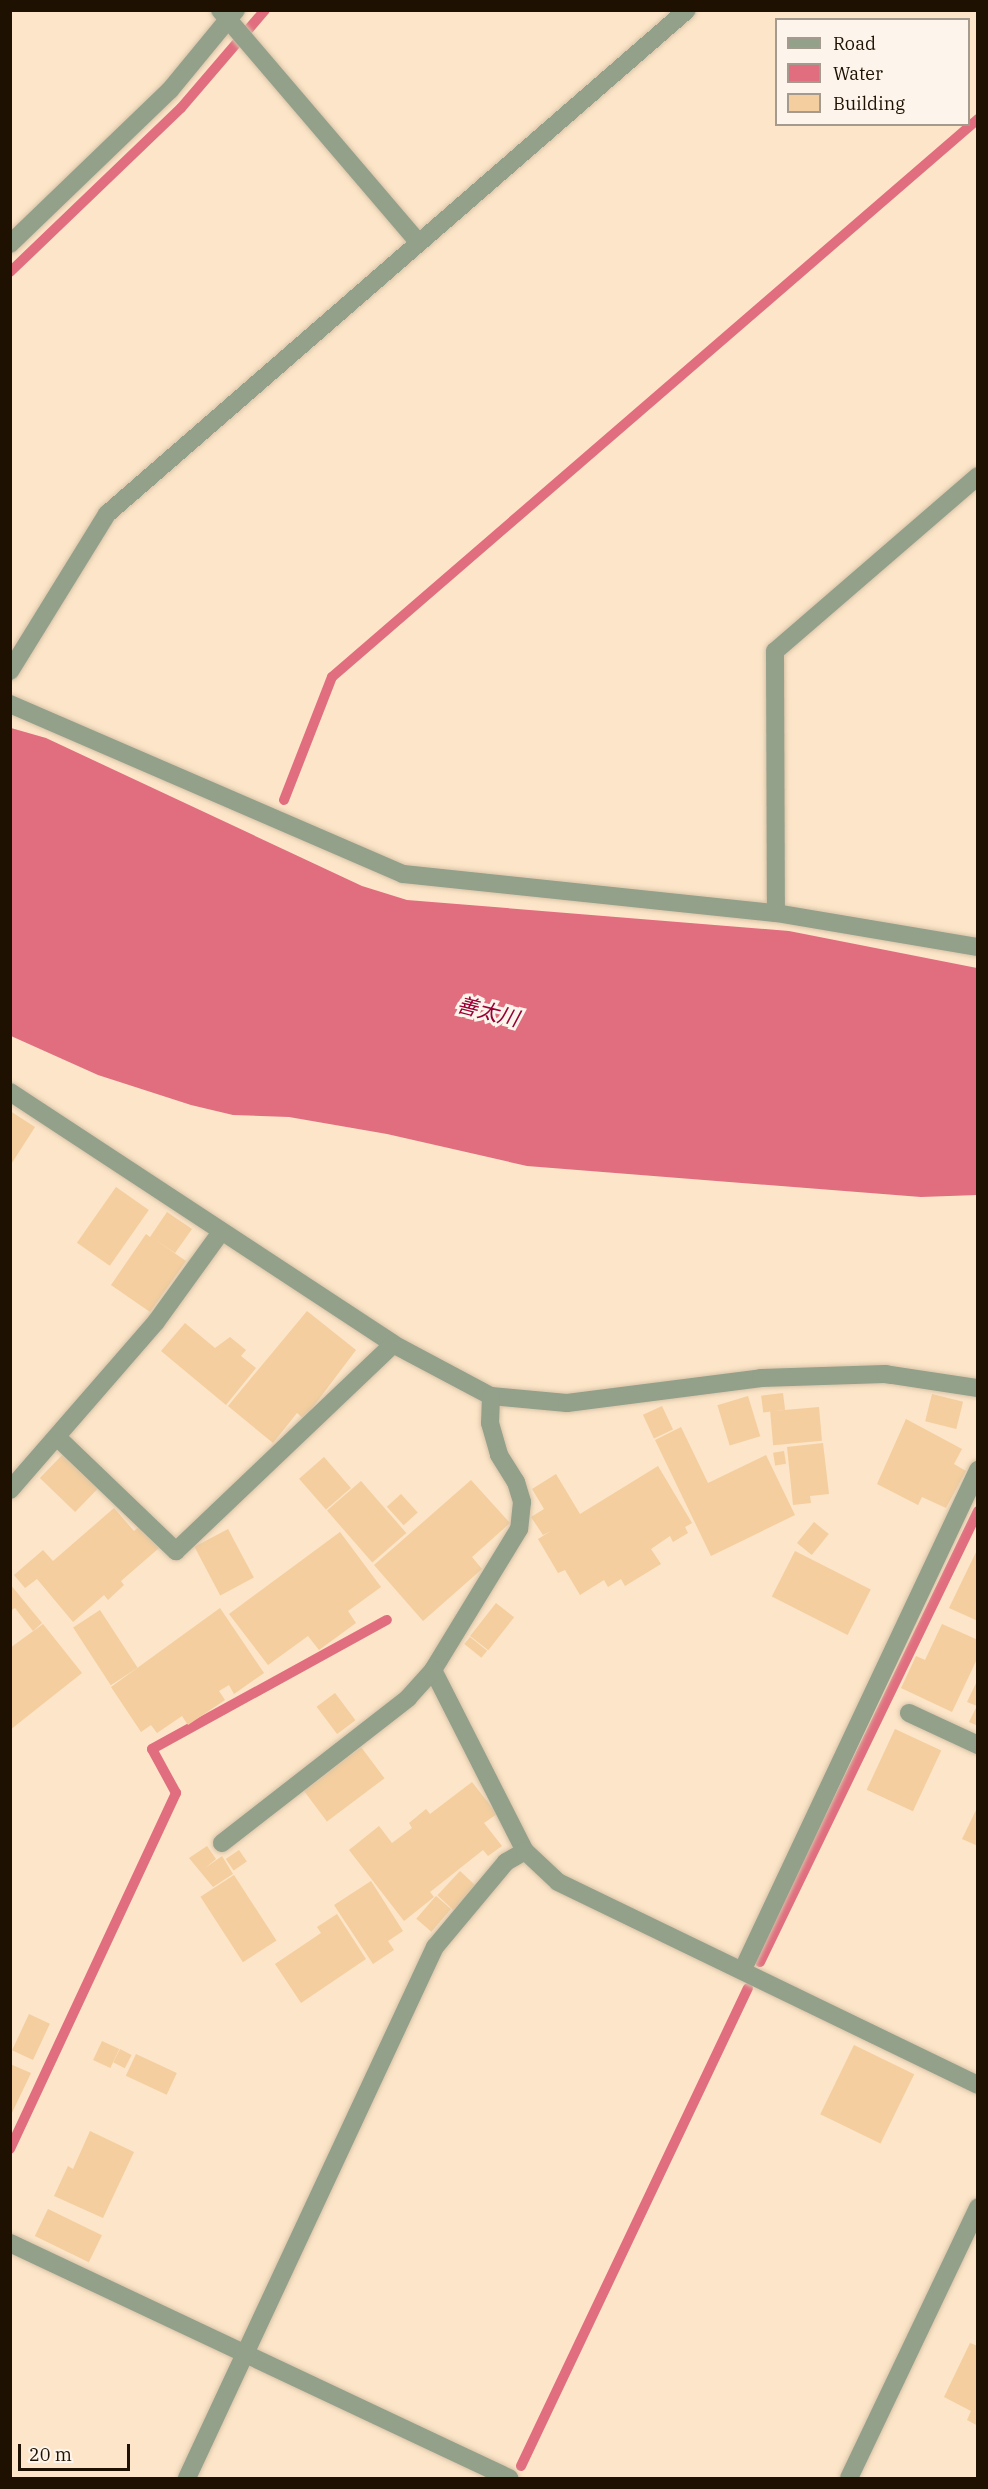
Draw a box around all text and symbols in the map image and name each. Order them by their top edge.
legend [775,18,970,126]
text: Road [833,32,876,55]
text: Water [833,62,883,85]
text: Building [833,92,905,115]
water label: 善太川 [454,991,522,1031]
scale bar [21,2432,134,2470]
text: 20 m [29,2443,72,2466]

